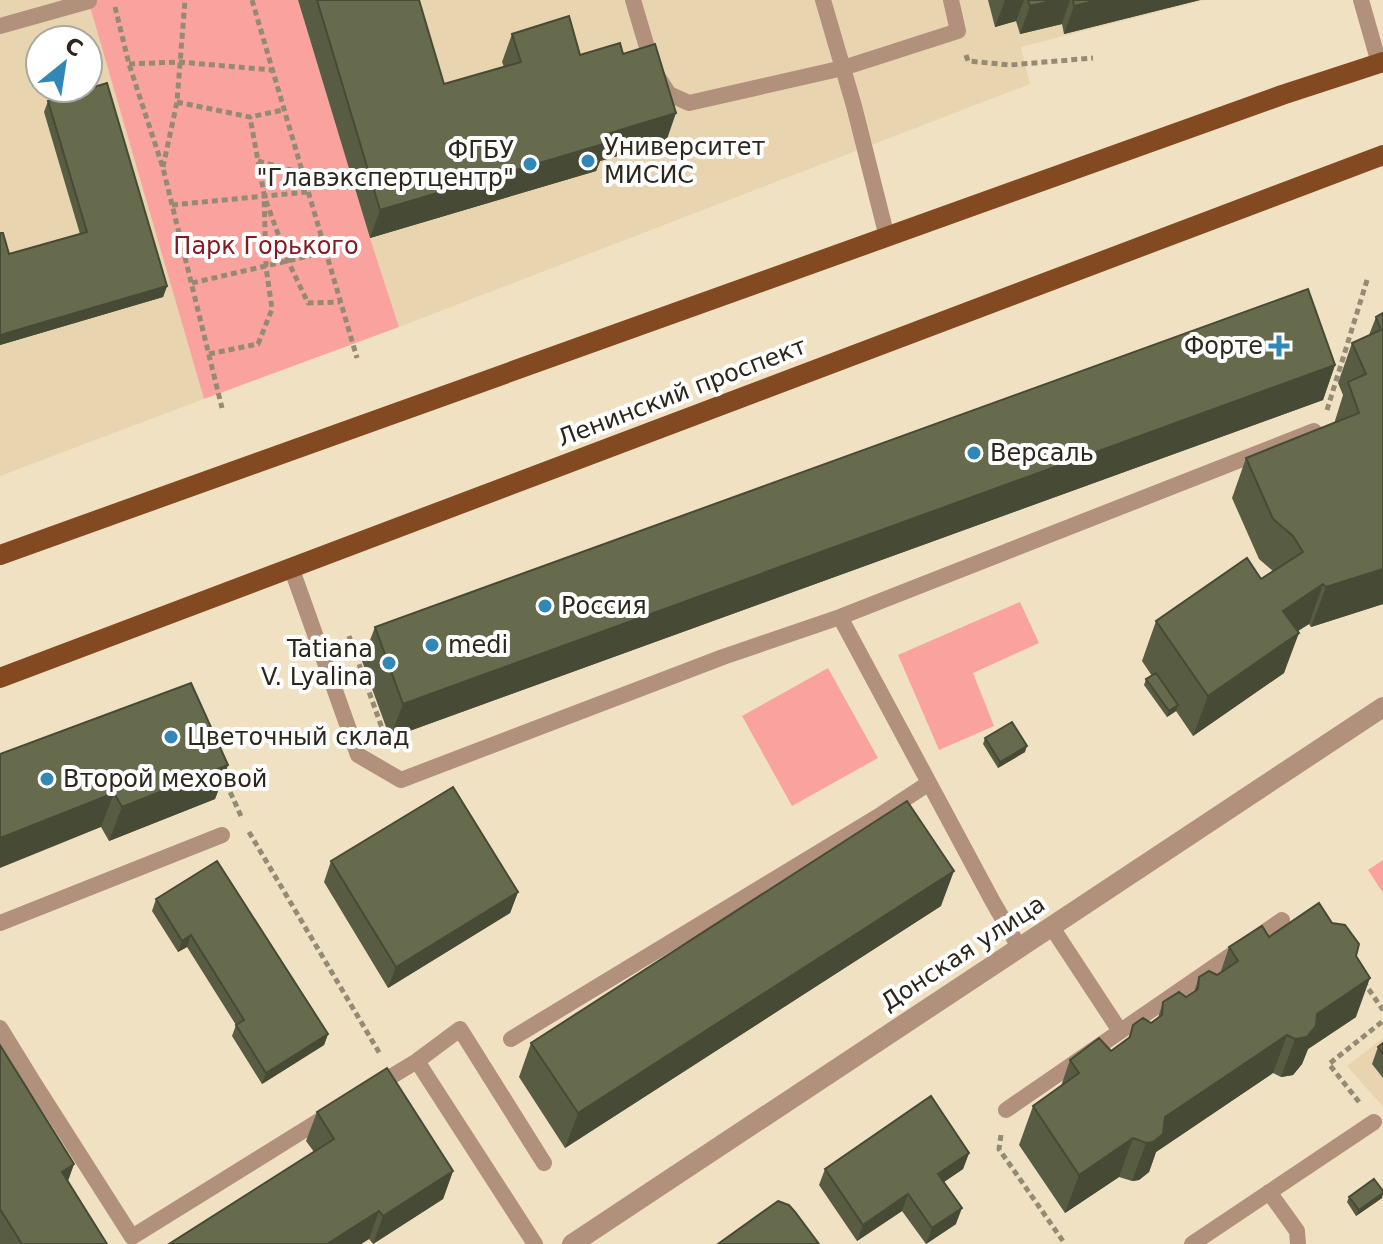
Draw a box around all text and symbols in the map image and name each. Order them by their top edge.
north arrow [24,24,104,104]
text: С [61,32,87,62]
place label: Университет МИСИС [604,133,766,189]
place label: ФГБУ "Главэкспертцентр" [257,136,514,192]
marker: Университет МИСИС [579,152,597,170]
marker: ФГБУ "Главэкспертцентр" [521,155,539,173]
park label: Парк Горького [173,232,359,260]
street label: Ленинский проспект [554,332,810,452]
place label: Форте [1184,332,1263,360]
marker: Форте [1270,337,1288,355]
place label: Версаль [990,439,1094,467]
marker: Версаль [965,444,983,462]
place label: Россия [561,592,647,620]
marker: Россия [536,597,554,615]
place label: medi [448,631,508,659]
place label: Tatiana V. Lyalina [261,635,373,691]
marker: medi [423,636,441,654]
marker: Tatiana V. Lyalina [380,654,398,672]
place label: Цветочный склад [187,723,410,751]
marker: Цветочный склад [162,728,180,746]
place label: Второй меховой [63,765,267,793]
marker: Второй меховой [38,770,56,788]
street label: Донская улица [876,890,1050,1016]

